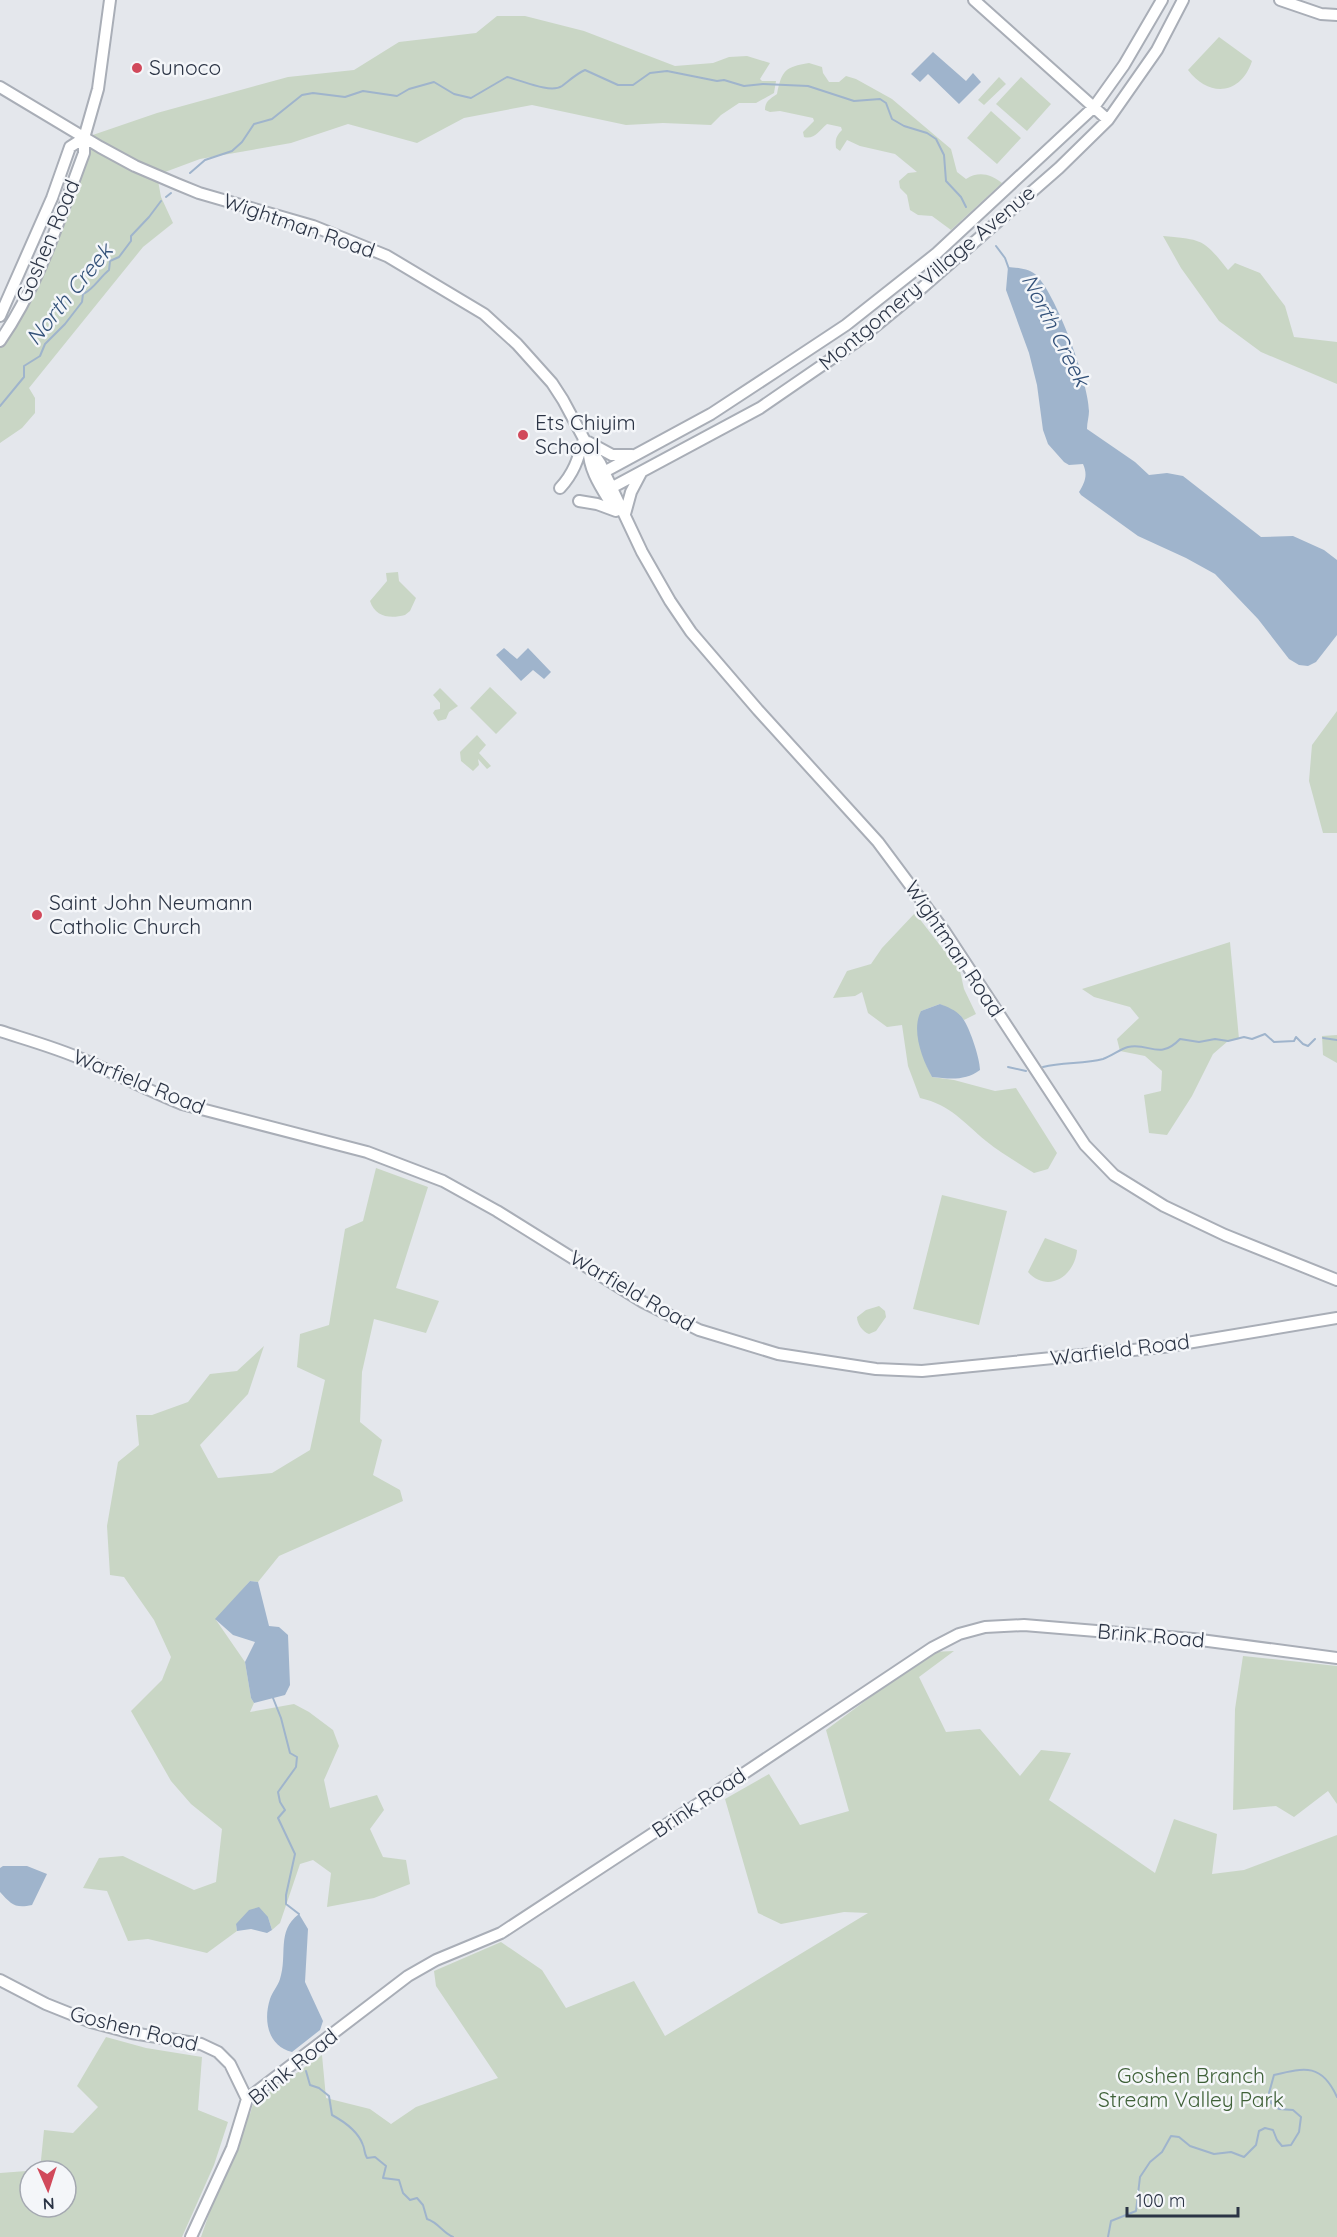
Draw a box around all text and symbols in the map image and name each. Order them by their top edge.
place label: Sunoco [149,54,221,80]
marker: Sunoco [130,61,144,75]
street label: Goshen Road [10,175,85,306]
street label: Montgomery Village Avenue [813,179,1040,375]
street label: Wightman Road [220,187,379,263]
water label: North Creek [20,236,120,350]
water label: North Creek [1016,269,1097,393]
place label: Ets Chiyim School [535,409,636,459]
marker: Ets Chiyim School [516,428,530,442]
street label: Wightman Road [900,875,1010,1022]
place label: Saint John Neumann Catholic Church [49,889,253,939]
marker: Saint John Neumann Catholic Church [30,908,44,922]
street label: Warfield Road [70,1043,209,1119]
street label: Warfield Road [565,1244,700,1336]
street label: Warfield Road [1049,1328,1191,1370]
street label: Brink Road [1096,1617,1206,1653]
street label: Brink Road [647,1761,750,1843]
street label: Goshen Road [68,2000,201,2056]
street label: Brink Road [242,2022,342,2110]
park label: Goshen Branch Stream Valley Park [1098,2062,1284,2112]
north arrow [18,2159,78,2219]
scale bar [1127,2180,1238,2218]
text: 100 m [1136,2189,1185,2212]
text: N [42,2194,55,2214]

